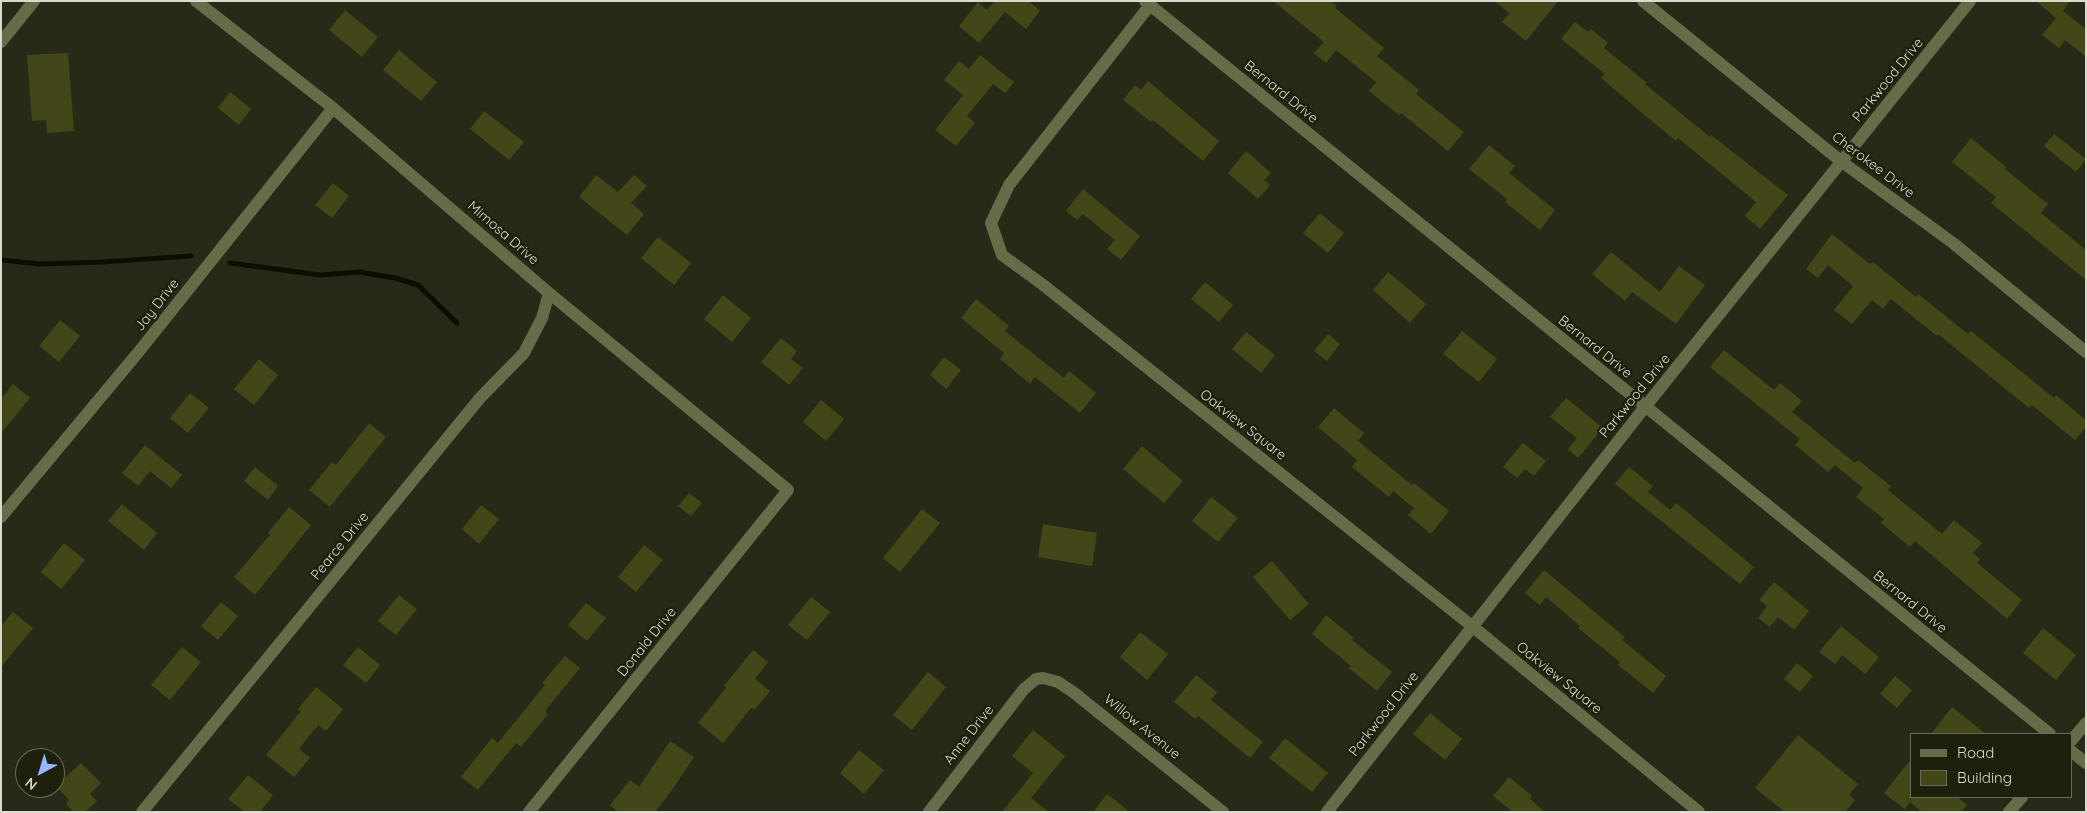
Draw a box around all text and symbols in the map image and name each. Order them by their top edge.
street label: Parkwood Drive [1849,35,1927,125]
street label: Bernard Drive [1241,57,1321,127]
street label: Cherokee Drive [1828,128,1918,202]
street label: Mimosa Drive [464,198,542,268]
street label: Jay Drive [131,275,183,335]
street label: Bernard Drive [1555,312,1635,382]
street label: Parkwood Drive [1596,351,1674,441]
street label: Oakview Square [1196,386,1290,464]
street label: Pearce Drive [308,509,372,583]
street label: Bernard Drive [1870,567,1950,637]
street label: Donald Drive [614,604,680,680]
street label: Oakview Square [1513,638,1605,718]
street label: Parkwood Drive [1346,668,1422,760]
street label: Willow Avenue [1100,691,1184,763]
street label: Anne Drive [941,702,997,768]
legend [1910,733,2072,798]
text: Road [1957,743,1994,762]
north arrow [15,748,65,798]
text: Building [1957,768,2012,787]
text: N [22,774,41,794]

